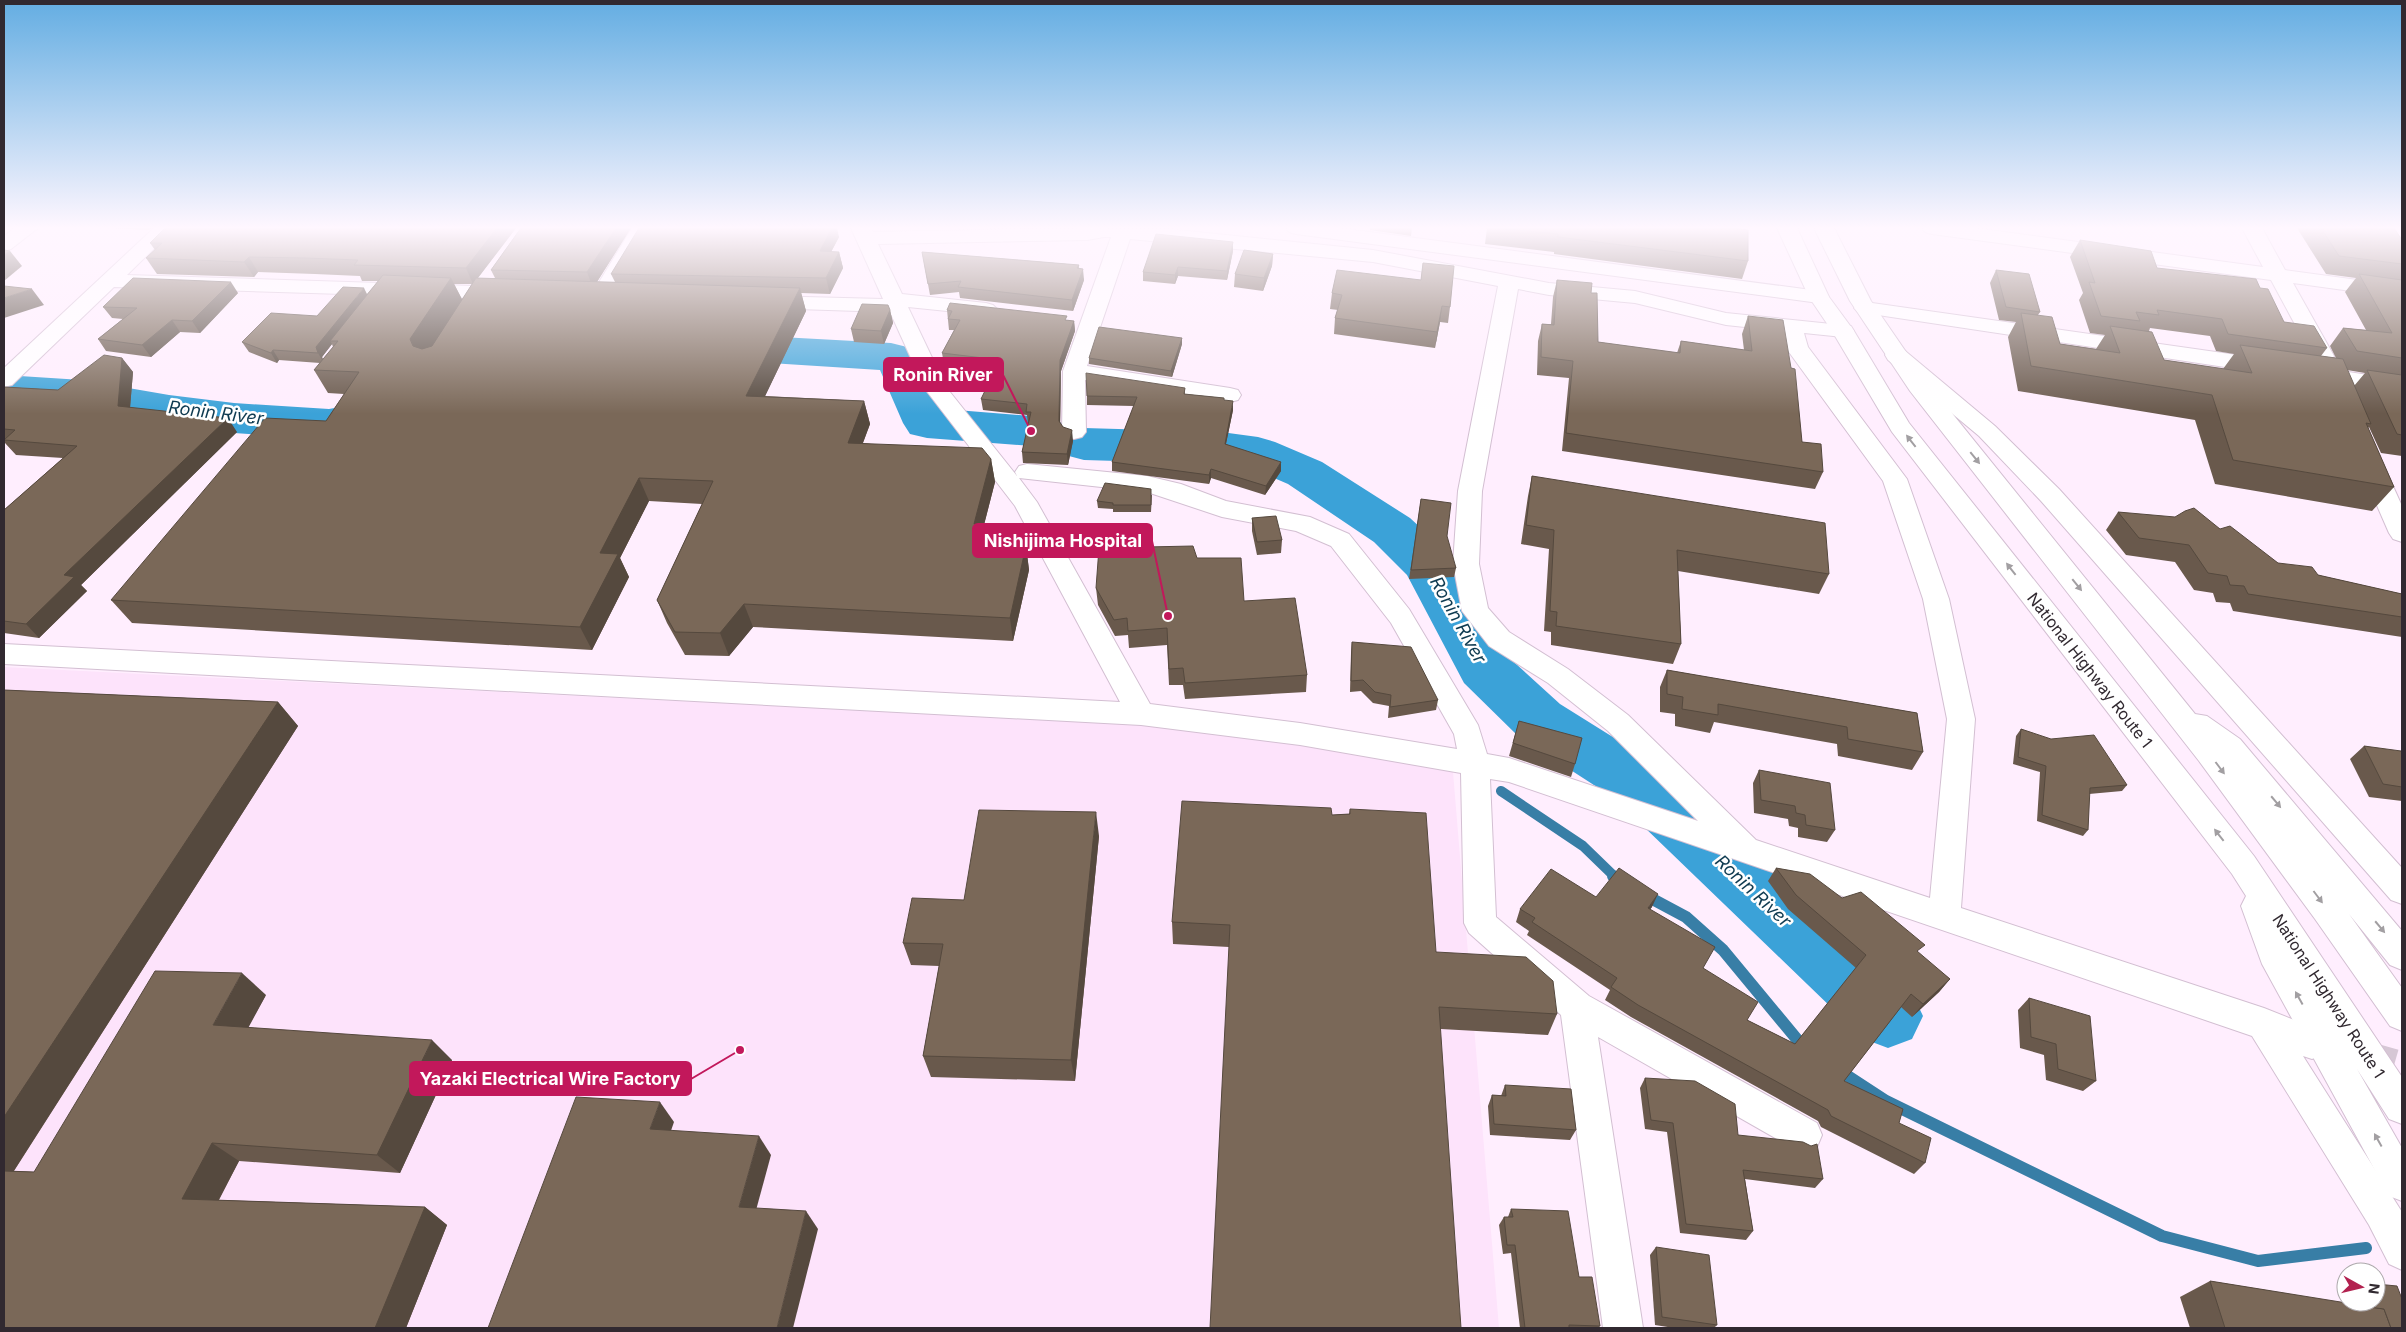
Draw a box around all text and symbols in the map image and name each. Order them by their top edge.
callout: Ronin River [884,358,1003,391]
text: Ronin River [893,364,993,385]
water label: Ronin River [167,396,266,429]
one-way arrow [1905,435,1916,448]
one-way arrow [1970,451,1981,464]
callout: Nishijima Hospital [973,524,1152,557]
text: Nishijima Hospital [984,530,1142,551]
one-way arrow [2006,562,2016,576]
water label: Ronin River [1426,573,1491,668]
one-way arrow [2071,578,2082,591]
street label: National Highway Route 1 [2023,588,2157,752]
one-way arrow [2215,761,2225,775]
one-way arrow [2270,796,2281,809]
one-way arrow [2214,828,2225,841]
water label: Ronin River [1711,850,1796,932]
one-way arrow [2313,890,2323,904]
street label: National Highway Route 1 [2268,910,2390,1082]
one-way arrow [2374,921,2385,934]
one-way arrow [2295,991,2303,1006]
callout: Yazaki Electrical Wire Factory [410,1062,691,1095]
text: Yazaki Electrical Wire Factory [419,1068,681,1089]
one-way arrow [2374,1134,2383,1147]
north arrow [2336,1262,2386,1312]
text: N [2365,1282,2384,1295]

